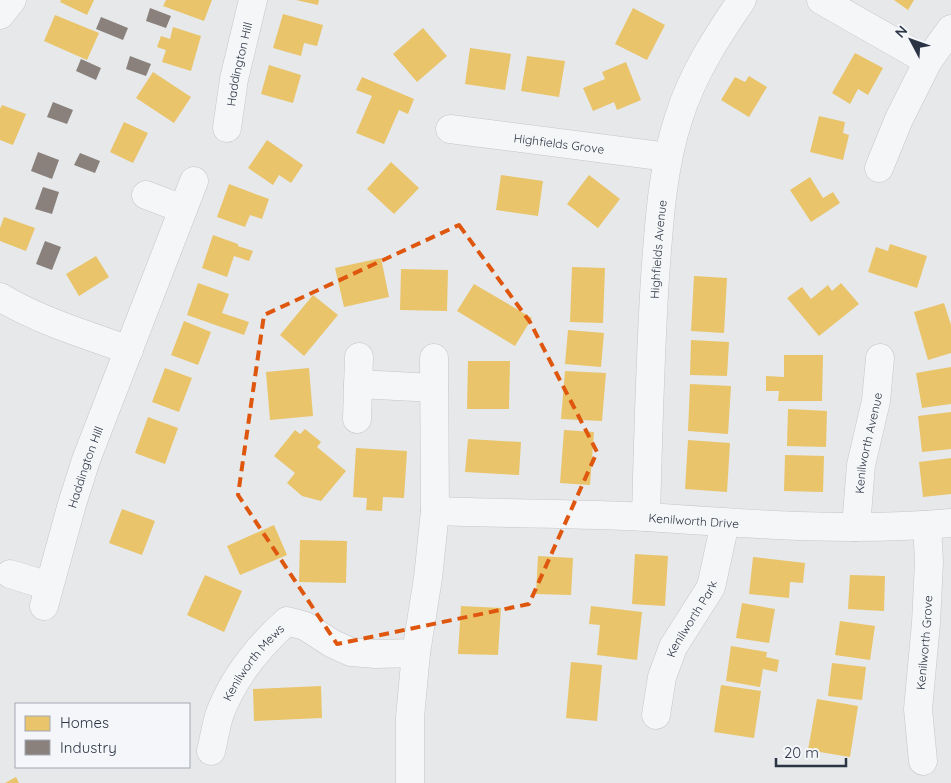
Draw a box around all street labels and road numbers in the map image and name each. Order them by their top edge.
street label: Haddington Hill [223,20,255,107]
street label: Highfields Grove [513,130,605,156]
street label: Highfields Avenue [646,199,669,299]
street label: Kenilworth Avenue [851,392,884,494]
street label: Haddington Hill [64,424,106,510]
street label: Kenilworth Drive [648,510,740,531]
street label: Kenilworth Park [662,579,720,659]
street label: Kenilworth Grove [912,595,935,690]
street label: Kenilworth Mews [219,620,287,703]

